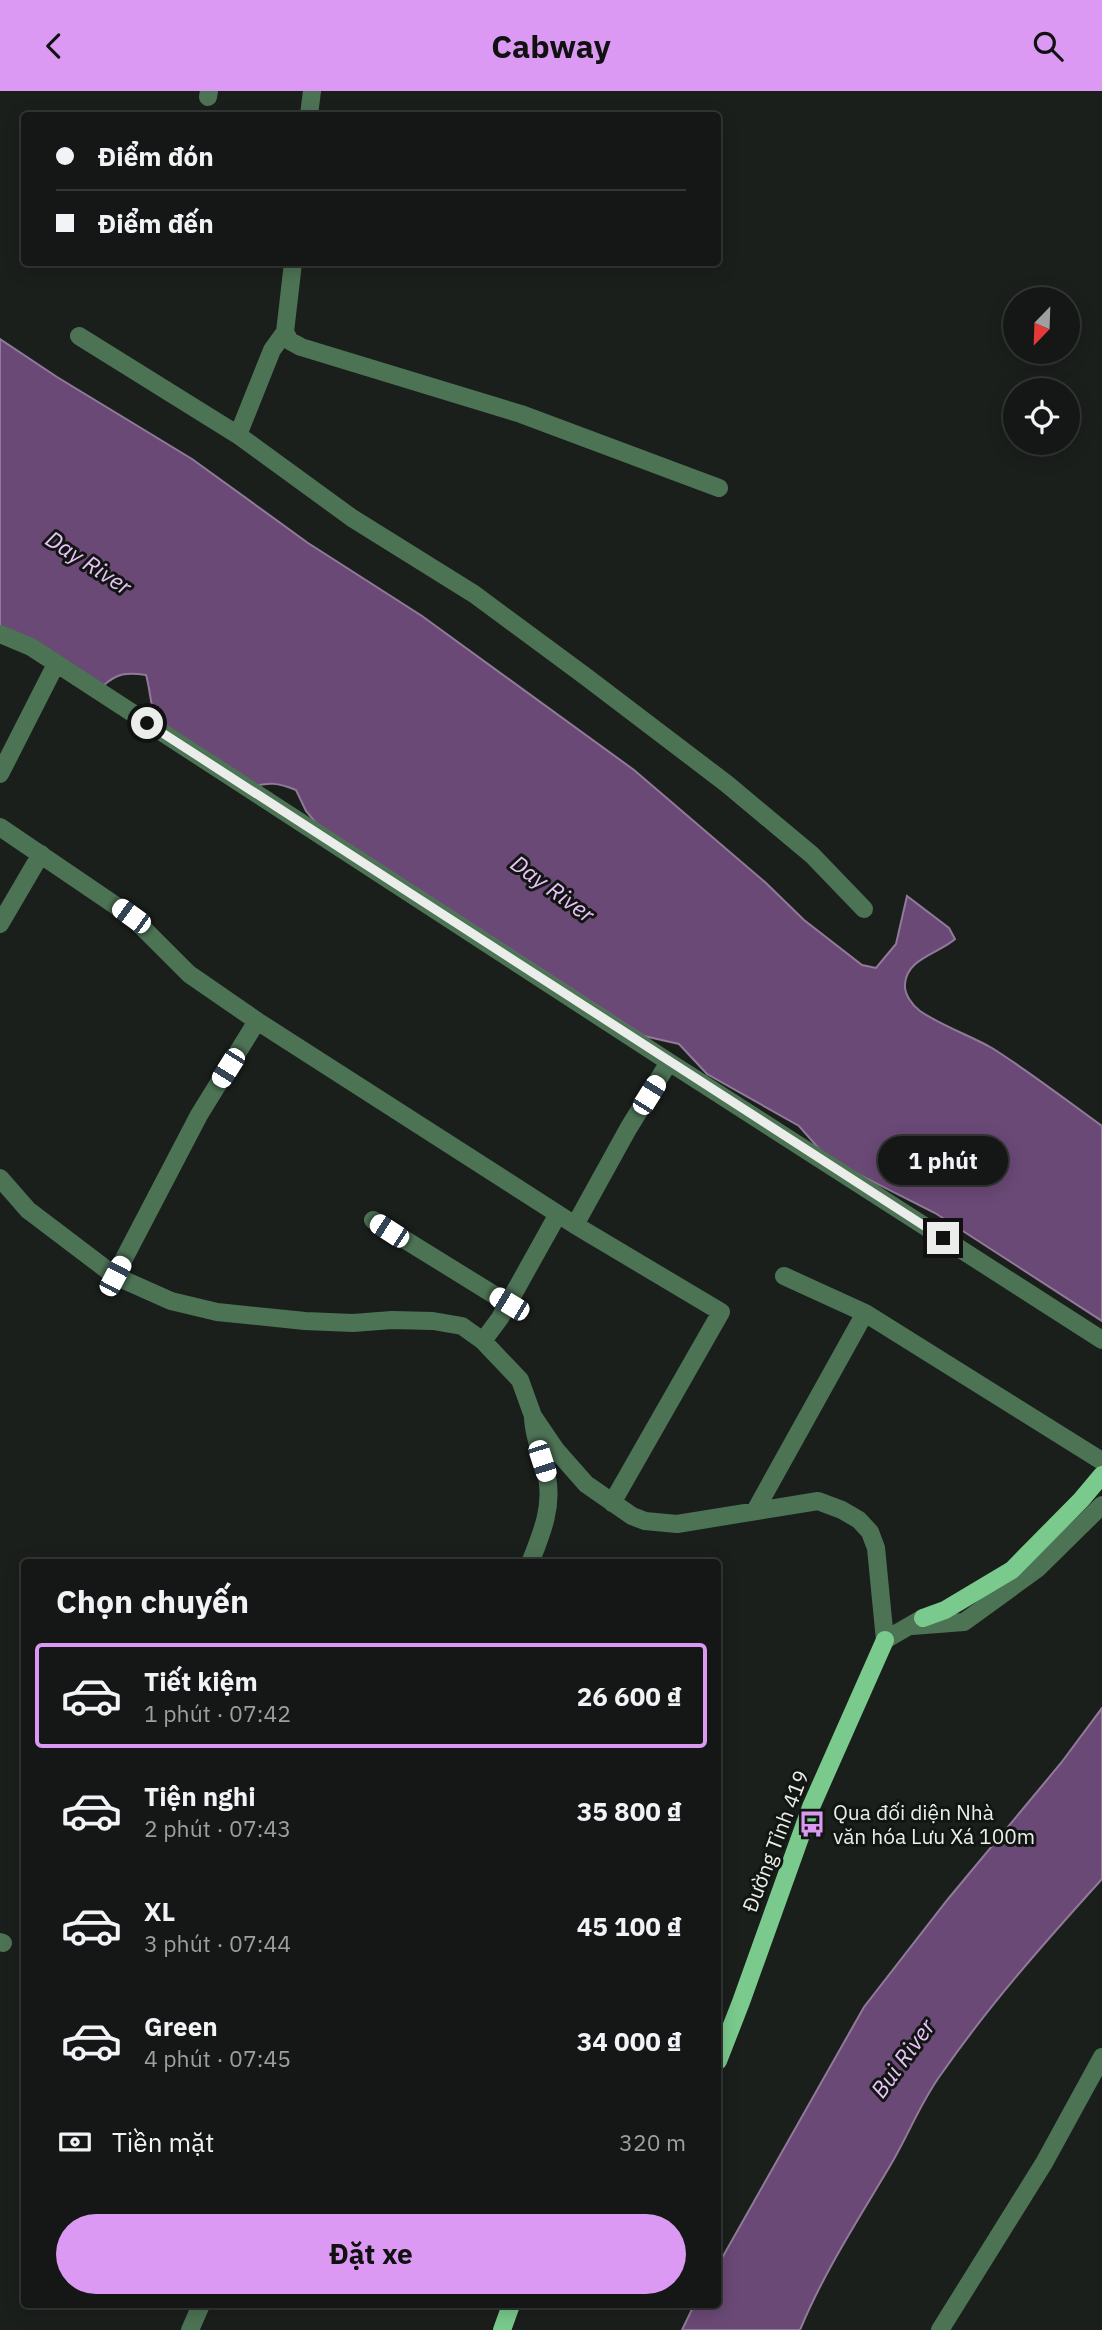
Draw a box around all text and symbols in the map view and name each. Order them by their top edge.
text: Cabway [491,25,611,67]
icon: back [35,27,73,65]
icon: search [1029,27,1067,65]
text: Điểm đón [98,139,214,173]
text: Điểm đến [98,206,214,240]
north arrow [1003,287,1080,364]
map controls [1003,287,1080,455]
button: locate [1003,378,1080,455]
water label: Day River [40,523,138,601]
route start [131,707,163,739]
water label: Day River [505,848,601,929]
car [108,895,155,937]
car [208,1045,249,1091]
car [629,1072,670,1118]
callout: 1 phút [878,1137,1008,1185]
text: 1 phút [908,1145,978,1175]
car [366,1211,413,1251]
route end [927,1222,959,1254]
car [96,1253,135,1299]
car [486,1284,533,1324]
car [526,1438,559,1484]
text: Chọn chuyến [56,1580,249,1622]
icon: car [60,1664,123,1727]
text: Tiết kiệm [144,1664,258,1698]
text: 26 600 ₫ [577,1679,682,1713]
text: 1 phút · 07:42 [144,1698,291,1728]
street label: Đường Tỉnh 419 [735,1766,815,1916]
icon: car [60,1779,123,1842]
text: Tiện nghi [144,1779,256,1813]
text: 35 800 ₫ [577,1794,682,1828]
place label: Qua đối diện Nhà văn hóa Lưu Xá 100m [833,1798,1035,1850]
bus stop icon: Qua đối diện Nhà văn hóa Lưu Xá 100m [797,1809,827,1839]
text: 2 phút · 07:43 [144,1813,291,1843]
icon: car [60,1894,123,1957]
text: XL [144,1894,175,1928]
text: 45 100 ₫ [577,1909,682,1943]
text: 3 phút · 07:44 [144,1928,291,1958]
icon: car [60,2009,123,2072]
text: Green [144,2009,218,2043]
water label: Bui River [863,2012,941,2103]
text: 34 000 ₫ [577,2024,682,2058]
text: 4 phút · 07:45 [144,2043,291,2073]
icon: cash [56,2123,94,2161]
text: Tiền mặt [112,2125,214,2159]
text: 320 m [619,2127,686,2157]
button: Đặt xe [56,2214,686,2294]

